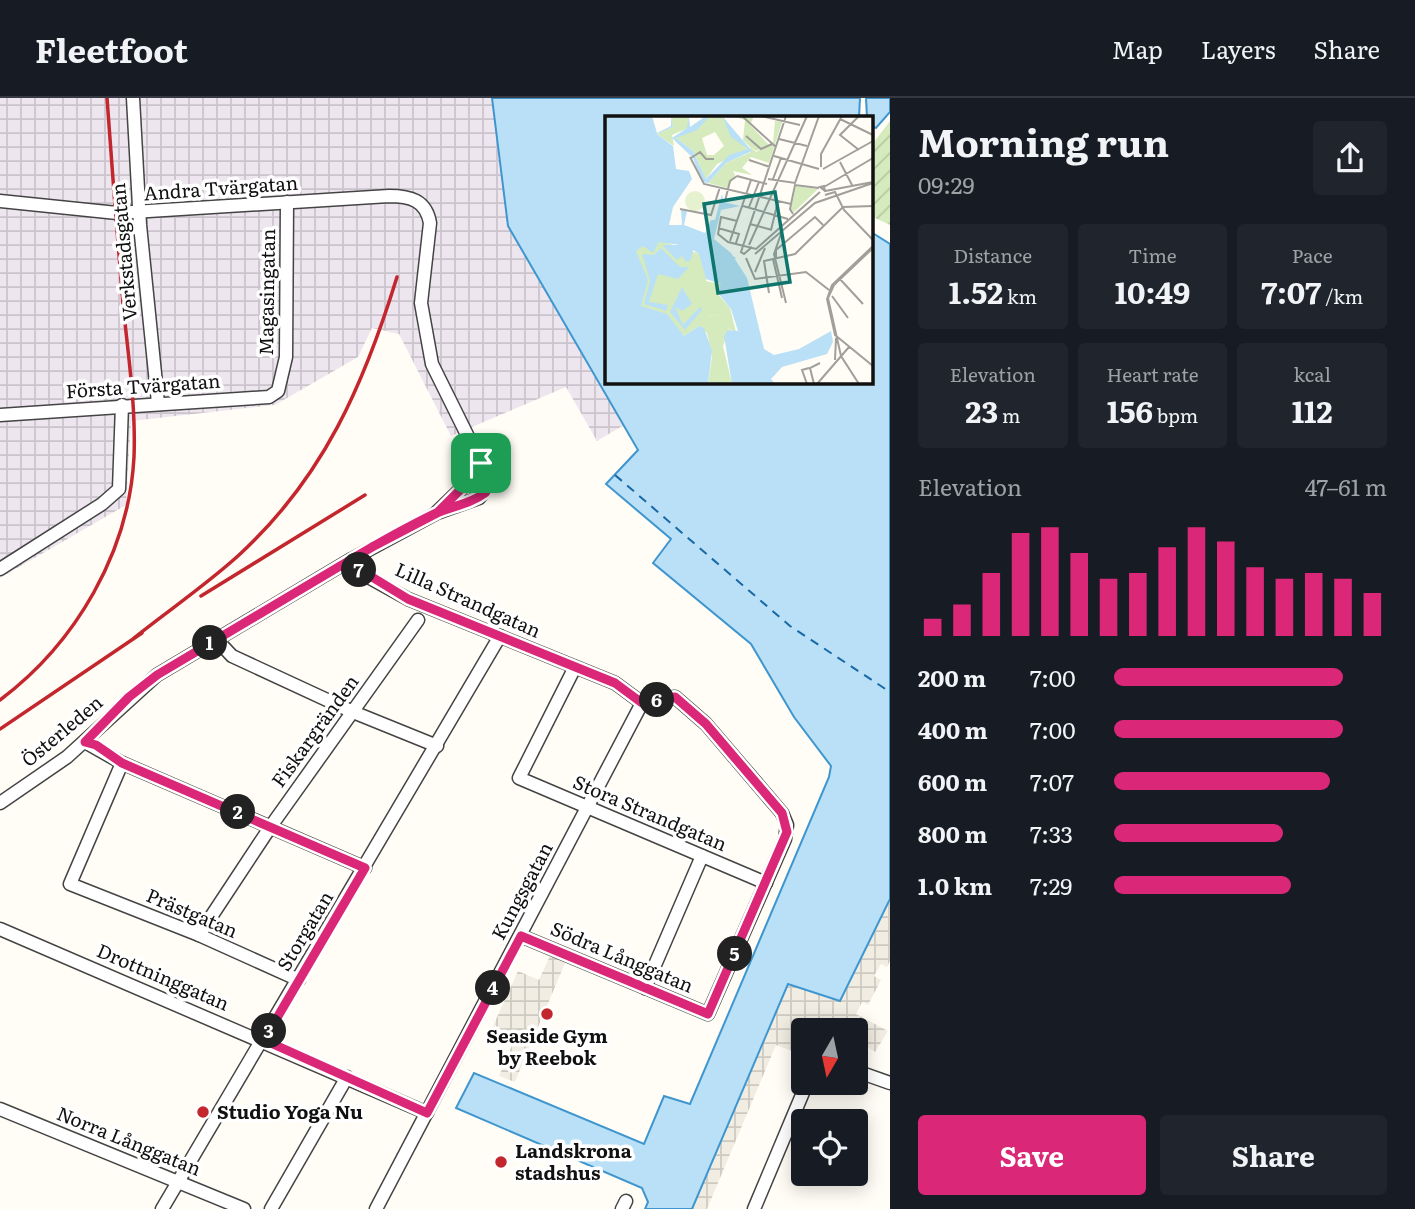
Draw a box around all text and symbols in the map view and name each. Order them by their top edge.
text: Fleetfoot [35,24,188,73]
text: Map [1112,31,1163,66]
text: Layers [1201,31,1275,66]
text: Share [1313,31,1380,66]
text: Morning run [918,112,1169,169]
inset map [605,116,872,383]
button: share [1313,121,1387,195]
text: 09:29 [918,167,974,201]
street label: Andra Tvärgatan [143,168,299,206]
street label: Verkstadsgatan [103,182,143,322]
street label: Magasingatan [251,228,281,356]
text: Distance [954,241,1032,269]
text: Time [1128,241,1177,269]
text: Pace [1292,241,1333,269]
text: 1.52 [949,269,1003,313]
text: 10:49 [1115,269,1190,313]
text: 7:07 [1261,269,1321,313]
text: km [1003,282,1037,310]
text: /km [1321,282,1363,310]
text: Elevation [950,360,1036,388]
text: Heart rate [1106,360,1199,388]
text: kcal [1293,360,1331,388]
street label: Första Tvärgatan [65,366,221,404]
text: 23 [965,388,998,432]
text: 156 [1107,388,1153,432]
text: 112 [1292,388,1333,432]
text: m [998,401,1020,429]
text: bpm [1153,401,1198,429]
pin [451,433,511,493]
icon: arrive [462,444,500,482]
text: Elevation [918,469,1022,503]
text: 47–61 m [1305,469,1387,503]
pin: 7 [342,552,376,588]
street label: Lilla Strandgatan [391,554,546,644]
text: 7 [353,555,364,583]
pin: 1 [192,626,228,660]
text: 1 [206,628,213,656]
text: 200 m [918,660,986,694]
text: 7:00 [1030,660,1075,694]
street label: Fiskargränden [264,668,365,792]
pin: 6 [640,682,674,718]
text: 6 [651,685,662,713]
street label: Österleden [15,688,108,773]
text: 400 m [918,712,988,746]
text: 7:00 [1030,712,1075,746]
text: 600 m [918,764,987,798]
text: 7:07 [1030,764,1074,798]
street label: Stora Strandgatan [569,767,732,857]
pin: 2 [220,794,256,830]
text: 2 [232,797,243,825]
text: 800 m [918,816,987,850]
text: 7:33 [1030,816,1073,850]
street label: Kungsgatan [484,837,559,944]
text: 1.0 km [918,868,992,902]
text: 7:29 [1030,868,1072,902]
street label: Prästgatan [142,880,242,944]
street label: Storgatan [269,885,339,976]
street label: Södra Långgatan [547,913,698,999]
street label: Drottninggatan [93,936,234,1017]
pin: 5 [718,936,752,972]
text: 5 [729,939,740,967]
pin: 4 [476,970,510,1006]
text: 4 [487,973,498,1001]
marker: Seaside Gym by Reebok [539,1006,555,1022]
pin: 3 [252,1014,286,1048]
text: 3 [263,1016,274,1044]
north arrow [791,1018,868,1096]
map controls [791,1018,868,1186]
place label: Seaside Gym by Reebok [486,1021,608,1071]
place label: Studio Yoga Nu [217,1097,363,1125]
street label: Norra Långgatan [53,1098,206,1182]
marker: Studio Yoga Nu [195,1104,211,1120]
button: locate [791,1109,868,1186]
button: Save [918,1115,1146,1195]
button: Share [1160,1115,1387,1195]
place label: Landskrona stadshus [515,1136,632,1186]
marker: Landskrona stadshus [493,1154,509,1170]

